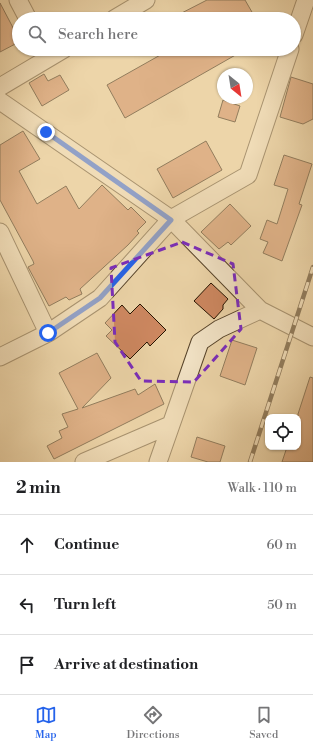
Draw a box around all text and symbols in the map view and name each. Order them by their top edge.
search box [12,12,301,56]
icon: search [26,23,48,45]
text: Search here [58,25,138,44]
north arrow [217,68,253,104]
route end [37,123,55,141]
route start [39,324,57,342]
map controls [265,414,301,450]
button: locate [265,414,301,450]
text: 2 min [16,477,61,499]
text: Walk · 110 m [227,480,297,496]
icon: ahead [16,534,38,556]
text: Continue [54,535,119,554]
text: 60 m [266,537,297,553]
icon: left [16,594,38,616]
text: Turn left [54,595,116,614]
text: 50 m [267,597,297,613]
icon: arrive [16,654,38,676]
text: Arrive at destination [54,655,198,674]
tab: Map [35,704,57,742]
tab: Directions [127,704,180,742]
tab: Saved [249,704,278,742]

